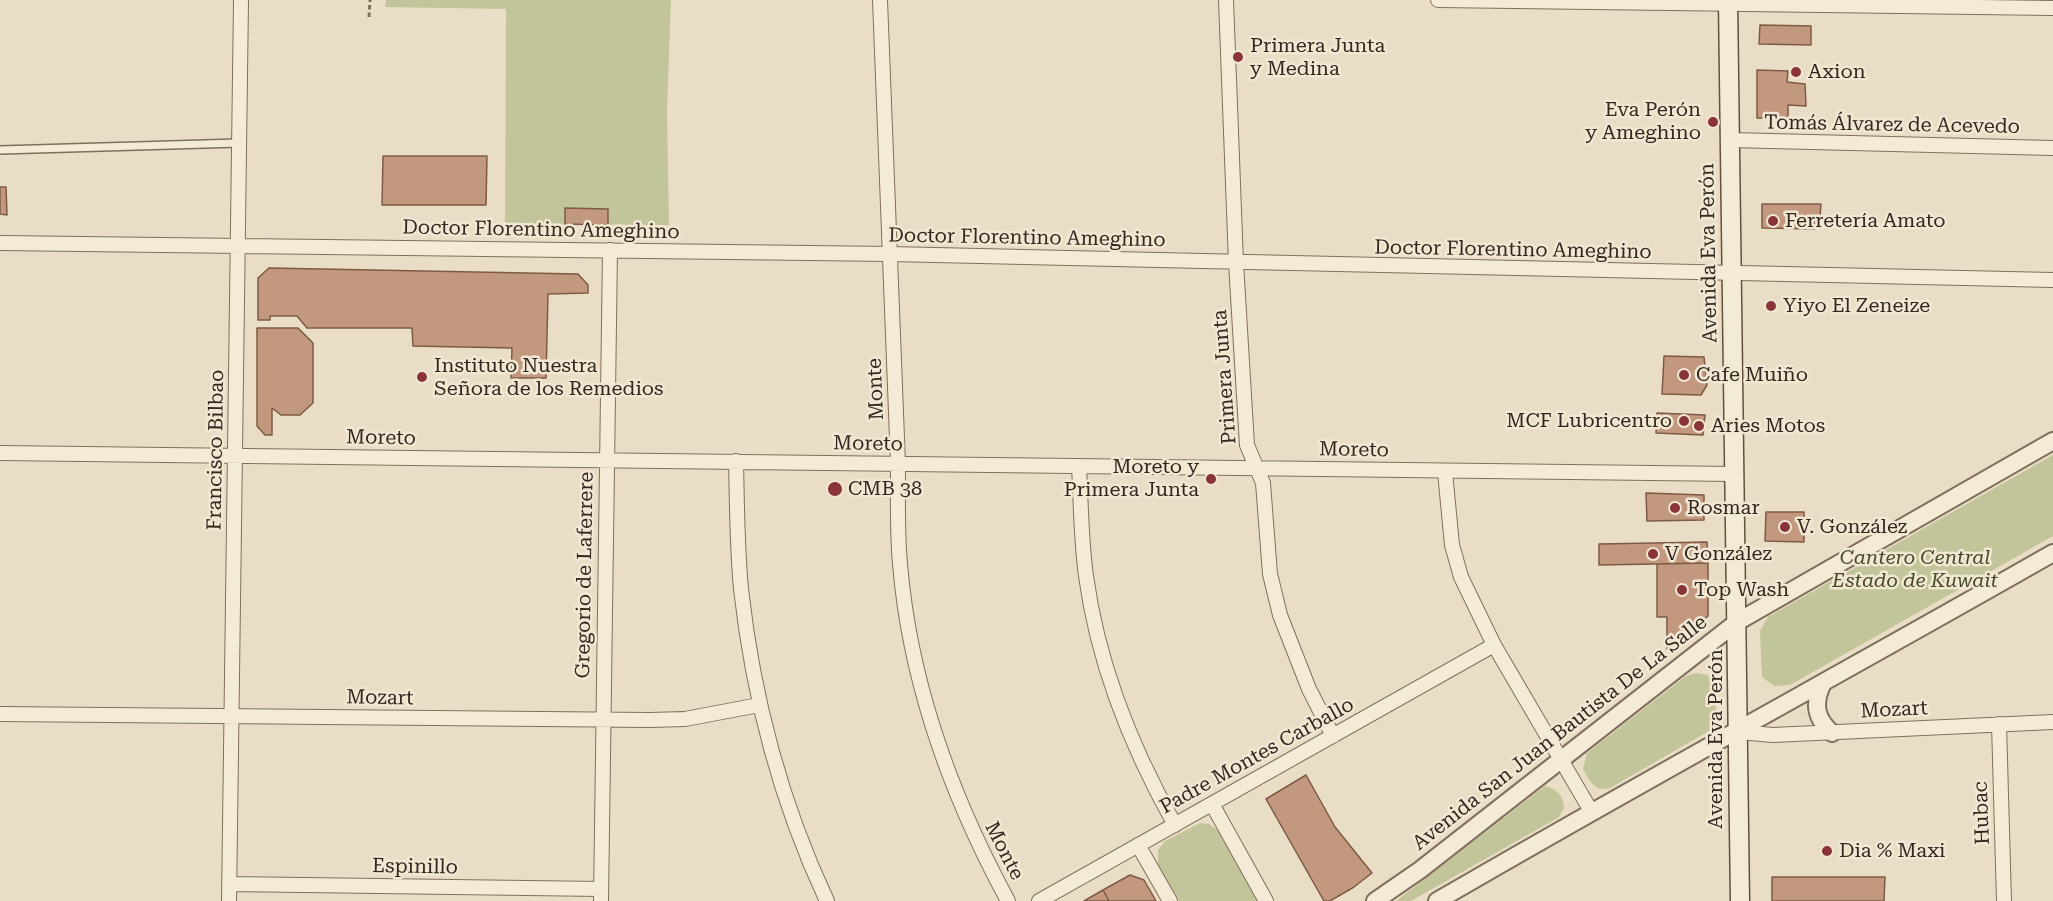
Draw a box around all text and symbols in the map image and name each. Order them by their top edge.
place label: Primera Junta y Medina [1250,34,1385,81]
marker: Primera Junta y Medina [1231,50,1245,64]
place label: Axion [1808,60,1866,84]
marker: Axion [1789,65,1803,79]
place label: Eva Perón y Ameghino [1585,98,1701,145]
street label: Tomás Álvarez de Acevedo [1764,111,2020,139]
marker: Eva Perón y Ameghino [1706,115,1720,129]
street label: Avenida Eva Perón [1695,163,1723,343]
place label: Ferretería Amato [1785,209,1945,233]
marker: Ferretería Amato [1766,214,1780,228]
street label: Doctor Florentino Ameghino [402,216,680,244]
street label: Doctor Florentino Ameghino [888,224,1166,252]
street label: Doctor Florentino Ameghino [1374,236,1652,264]
place label: Yiyo El Zeneize [1783,294,1930,318]
marker: Yiyo El Zeneize [1764,299,1778,313]
street label: Primera Junta [1208,309,1242,445]
place label: Instituto Nuestra Señora de los Remedios [434,354,664,401]
street label: Monte [863,357,889,421]
place label: Cafe Muiño [1696,363,1808,387]
marker: Cafe Muiño [1677,368,1691,382]
street label: Francisco Bilbao [203,369,229,531]
marker: Instituto Nuestra Señora de los Remedios [415,370,429,384]
place label: MCF Lubricentro [1506,409,1672,433]
marker: MCF Lubricentro [1677,414,1691,428]
place label: Aries Motos [1711,414,1825,438]
marker: Aries Motos [1692,419,1706,433]
street label: Moreto [346,425,416,451]
street label: Moreto [833,431,903,457]
street label: Moreto [1319,437,1389,463]
place label: Moreto y Primera Junta [1064,455,1199,502]
street label: Gregorio de Laferrere [571,471,599,679]
marker: Moreto y Primera Junta [1204,472,1218,486]
place label: CMB 38 [848,477,922,501]
marker: CMB 38 [826,480,844,498]
place label: Rosmar [1687,496,1760,520]
marker: Rosmar [1668,501,1682,515]
place label: V. González [1797,515,1907,539]
marker: V. González [1778,520,1792,534]
place label: V González [1665,542,1772,566]
park label: Cantero Central Estado de Kuwait [1832,546,1998,593]
marker: V González [1646,547,1660,561]
place label: Top Wash [1694,578,1789,602]
marker: Top Wash [1675,583,1689,597]
street label: Avenida San Juan Bautista De La Salle [1408,611,1712,855]
street label: Avenida Eva Perón [1704,649,1728,829]
street label: Mozart [346,685,414,711]
street label: Padre Montes Carballo [1156,693,1358,819]
street label: Mozart [1860,696,1928,724]
street label: Hubac [1969,781,1995,845]
street label: Monte [979,818,1029,884]
place label: Dia % Maxi [1839,839,1945,863]
marker: Dia % Maxi [1820,844,1834,858]
street label: Espinillo [372,854,458,880]

